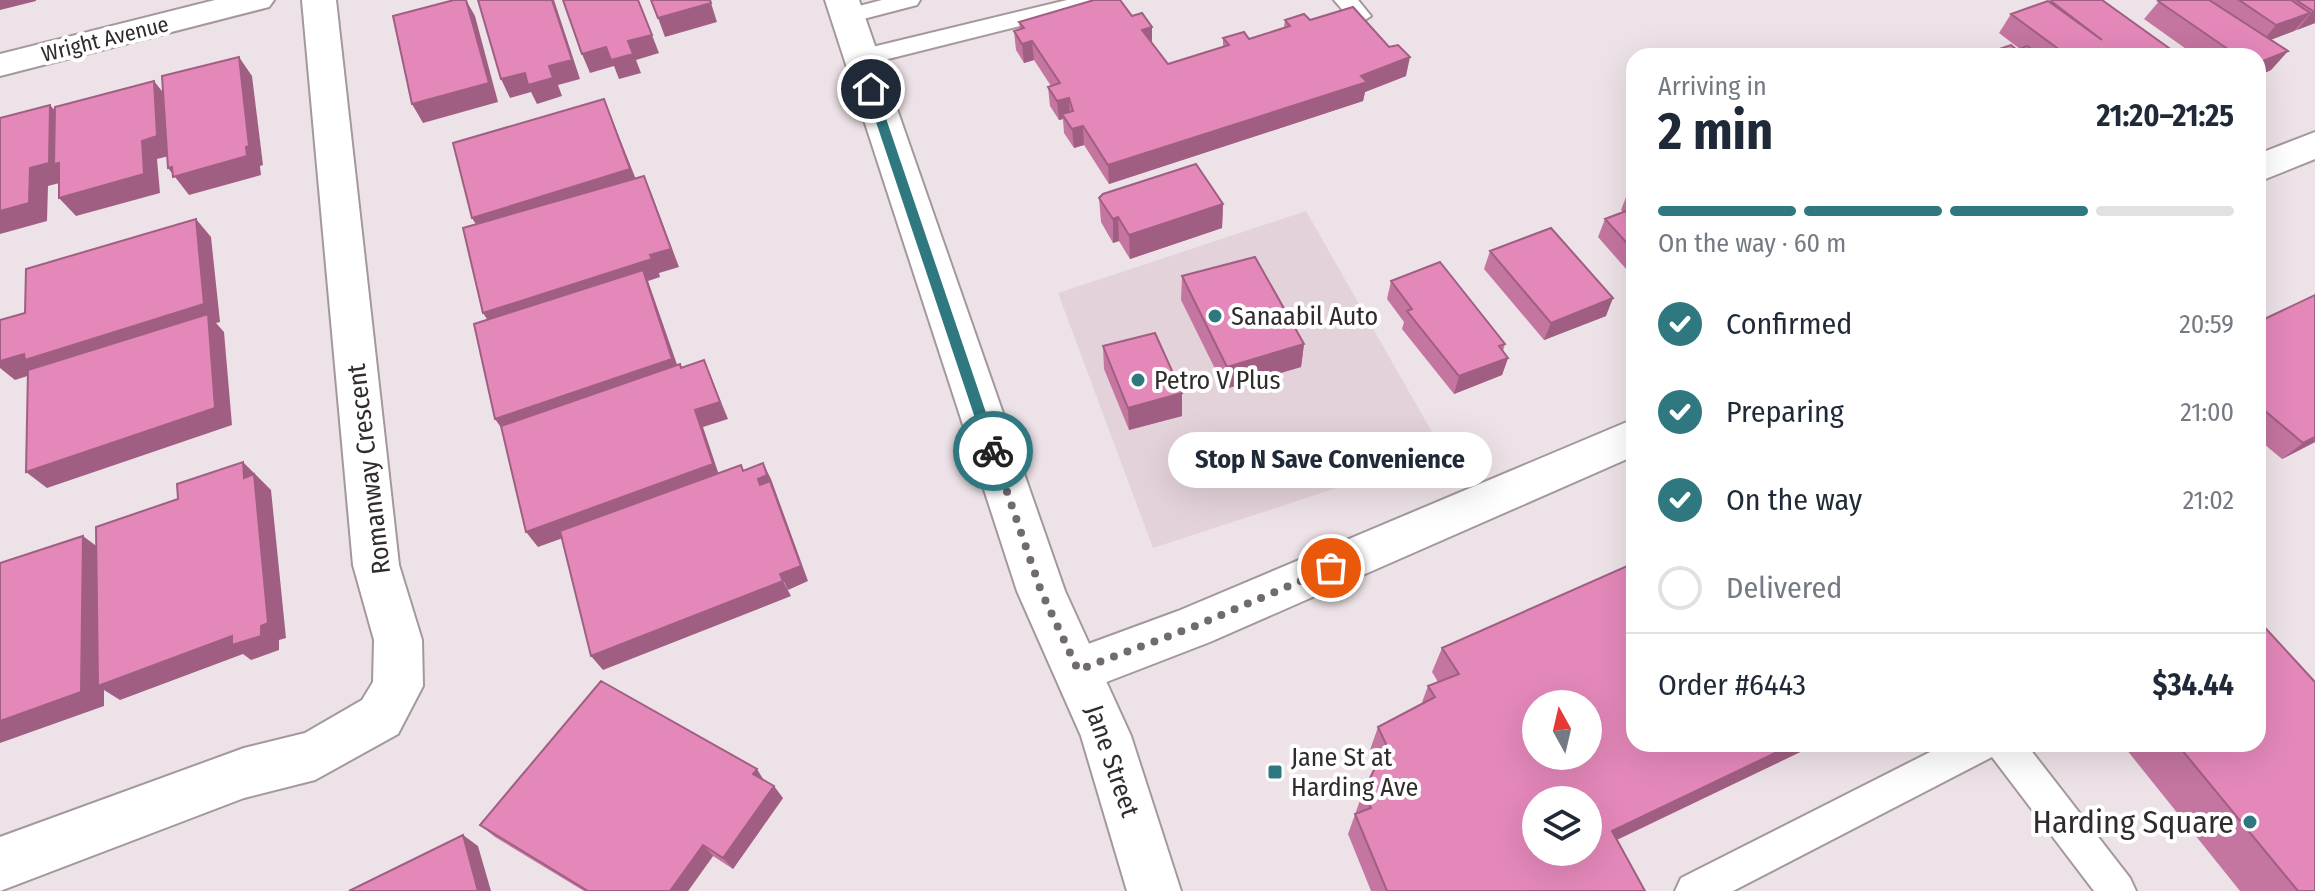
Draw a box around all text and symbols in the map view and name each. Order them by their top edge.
street label: Wright Avenue [39,10,171,68]
pin [837,55,905,123]
icon: home [849,67,893,111]
text: Arriving in [1658,71,1767,102]
text: 21:20–21:25 [2096,98,2234,134]
text: 2 min [1658,100,1773,163]
text: On the way · 60 m [1658,228,1846,259]
place label: Sanaabil Auto [1231,301,1378,332]
icon: check [1658,302,1702,346]
text: Confirmed [1726,306,1852,342]
marker: Sanaabil Auto [1206,307,1224,325]
text: 20:59 [2179,309,2234,340]
street label: Romanway Crescent [341,362,397,576]
place label: Petro V Plus [1154,365,1281,396]
marker: Petro V Plus [1129,371,1147,389]
icon: check [1658,390,1702,434]
text: Preparing [1726,394,1844,430]
text: 21:00 [2180,397,2234,428]
courier [953,411,1033,491]
icon: bike [971,429,1015,473]
callout: Stop N Save Convenience [1169,432,1493,488]
text: Stop N Save Convenience [1195,444,1465,475]
icon: check [1658,478,1702,522]
text: On the way [1726,482,1862,518]
text: 21:02 [2183,485,2234,516]
pin [1297,534,1365,602]
icon: bag [1309,546,1353,590]
text: Delivered [1726,570,1842,606]
text: Order #6443 [1658,667,1806,703]
text: $34.44 [2152,667,2234,703]
north arrow [1522,690,1602,770]
map controls [1522,690,1602,866]
street label: Jane Street [1078,701,1146,822]
place label: Jane St at Harding Ave [1291,742,1418,803]
marker: Jane St at Harding Ave [1266,763,1284,781]
button: layers [1522,786,1602,866]
place label: Harding Square [2032,803,2234,841]
marker: Harding Square [2241,813,2259,831]

